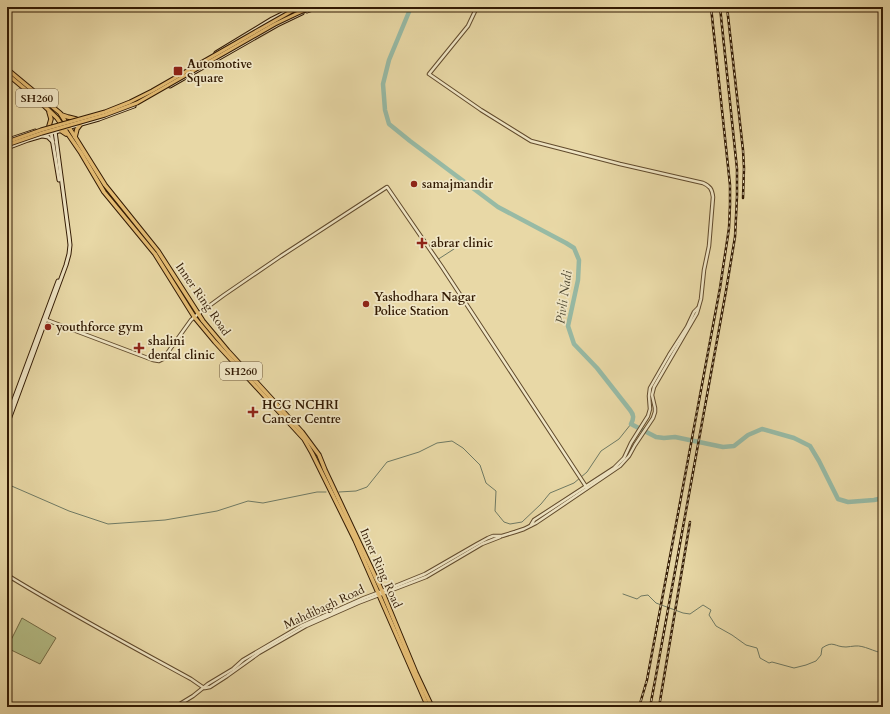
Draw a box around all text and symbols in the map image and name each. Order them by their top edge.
place label: Automotive Square [187,56,252,86]
marker: Automotive Square [172,65,184,77]
road number: SH260 [16,89,58,107]
place label: samajmandir [422,176,493,192]
marker: samajmandir [409,179,419,189]
place label: abrar clinic [431,235,493,251]
marker: abrar clinic [416,237,428,249]
street label: Inner Ring Road [172,259,234,339]
water label: Pivli Nadi [551,269,577,325]
place label: Yashodhara Nagar Police Station [374,289,476,319]
marker: Yashodhara Nagar Police Station [361,299,371,309]
place label: youthforce gym [55,319,144,335]
marker: youthforce gym [43,322,53,332]
place label: shalini dental clinic [148,333,215,363]
marker: shalini dental clinic [133,342,145,354]
road number: SH260 [220,362,262,380]
place label: HCG NCHRI Cancer Centre [262,397,341,427]
marker: HCG NCHRI Cancer Centre [247,406,259,418]
street label: Inner Ring Road [356,526,406,611]
street label: Mahdibagh Road [281,581,368,633]

